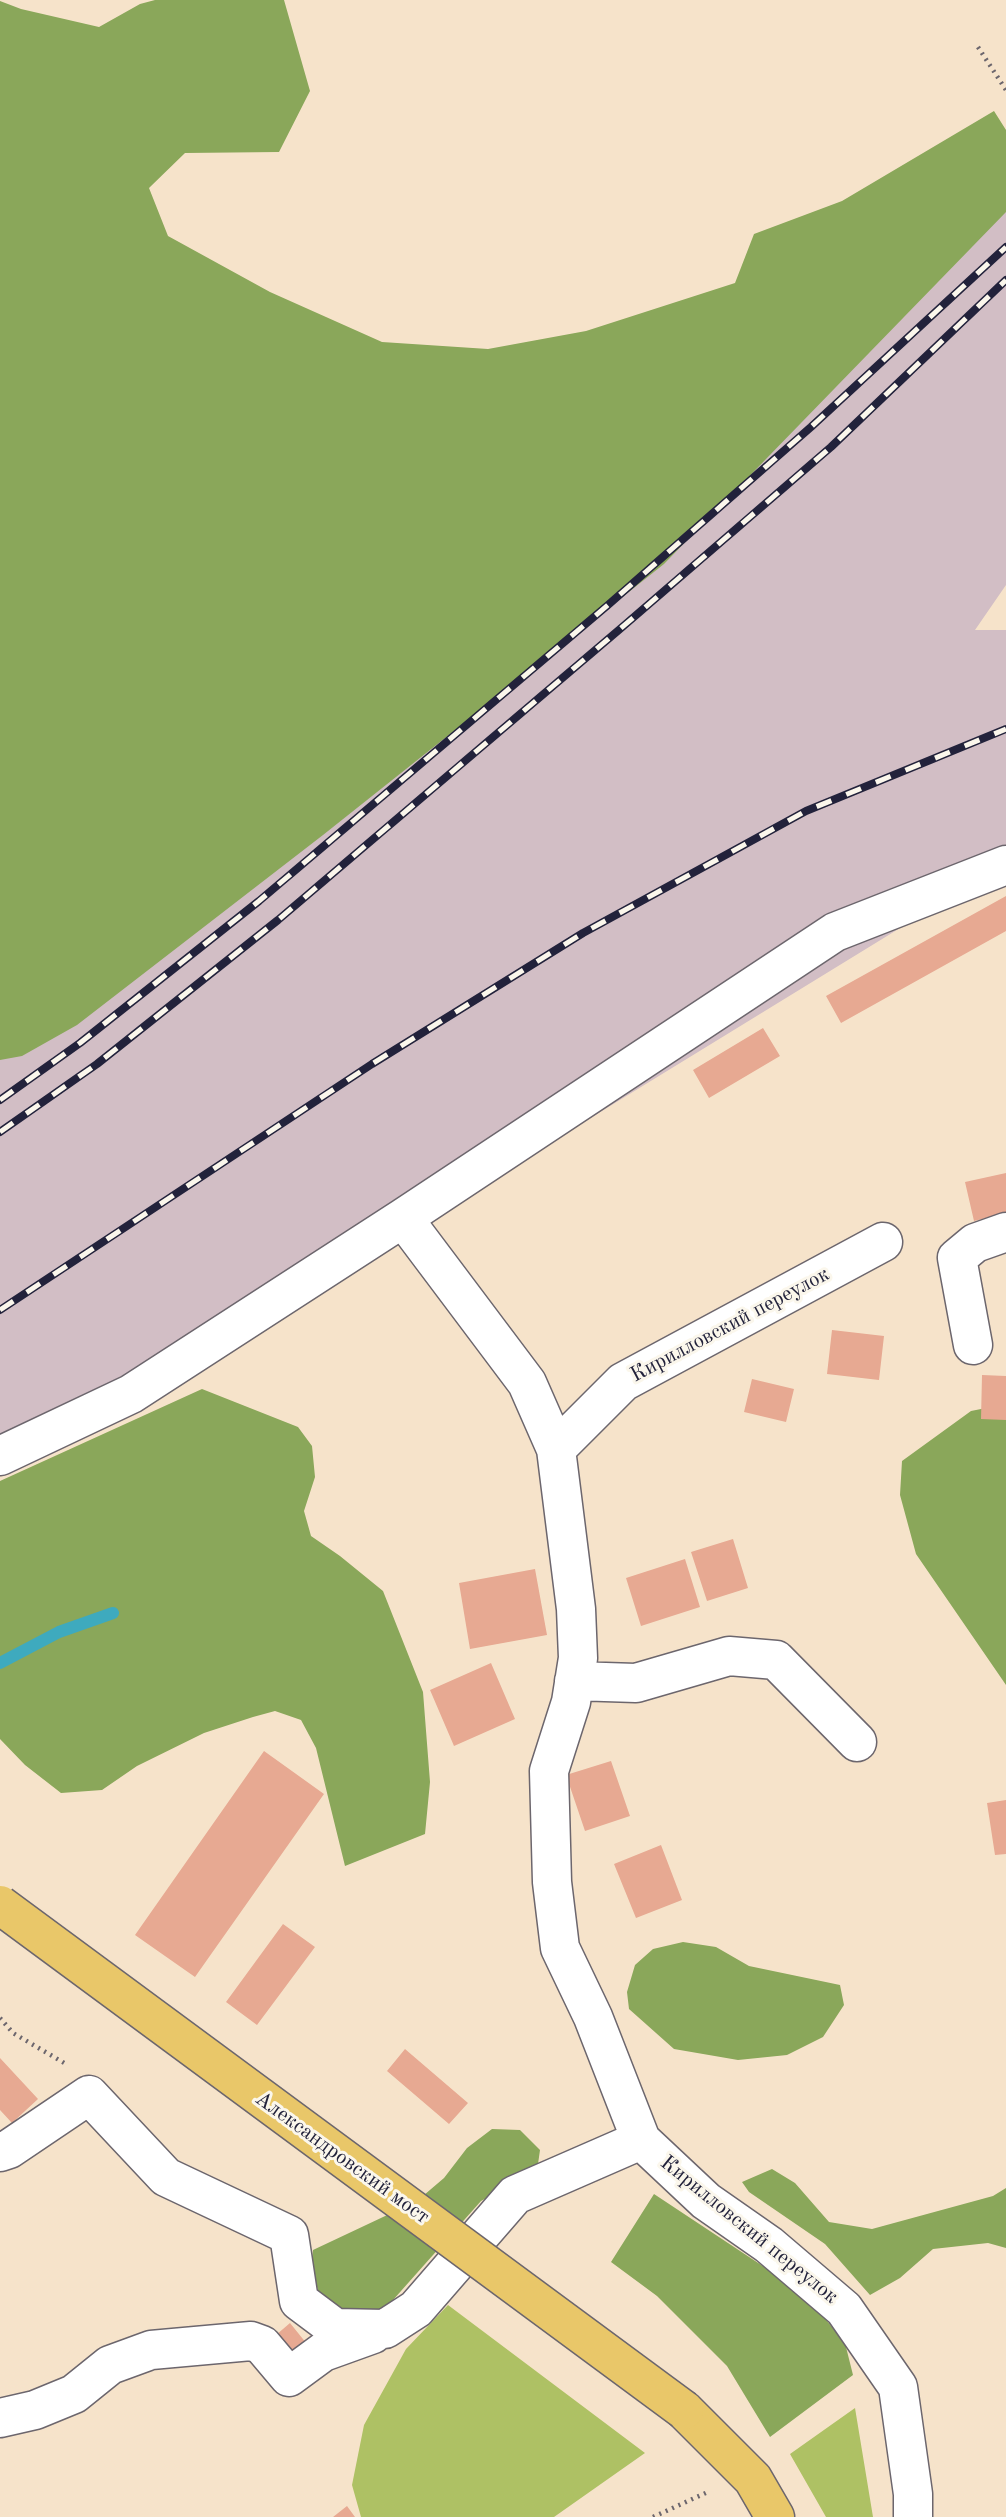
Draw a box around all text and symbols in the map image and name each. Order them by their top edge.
street label: Кирилловский переулок [626,1262,834,1388]
street label: Александровский мост [250,2086,434,2230]
street label: Кирилловский переулок [655,2150,843,2310]

